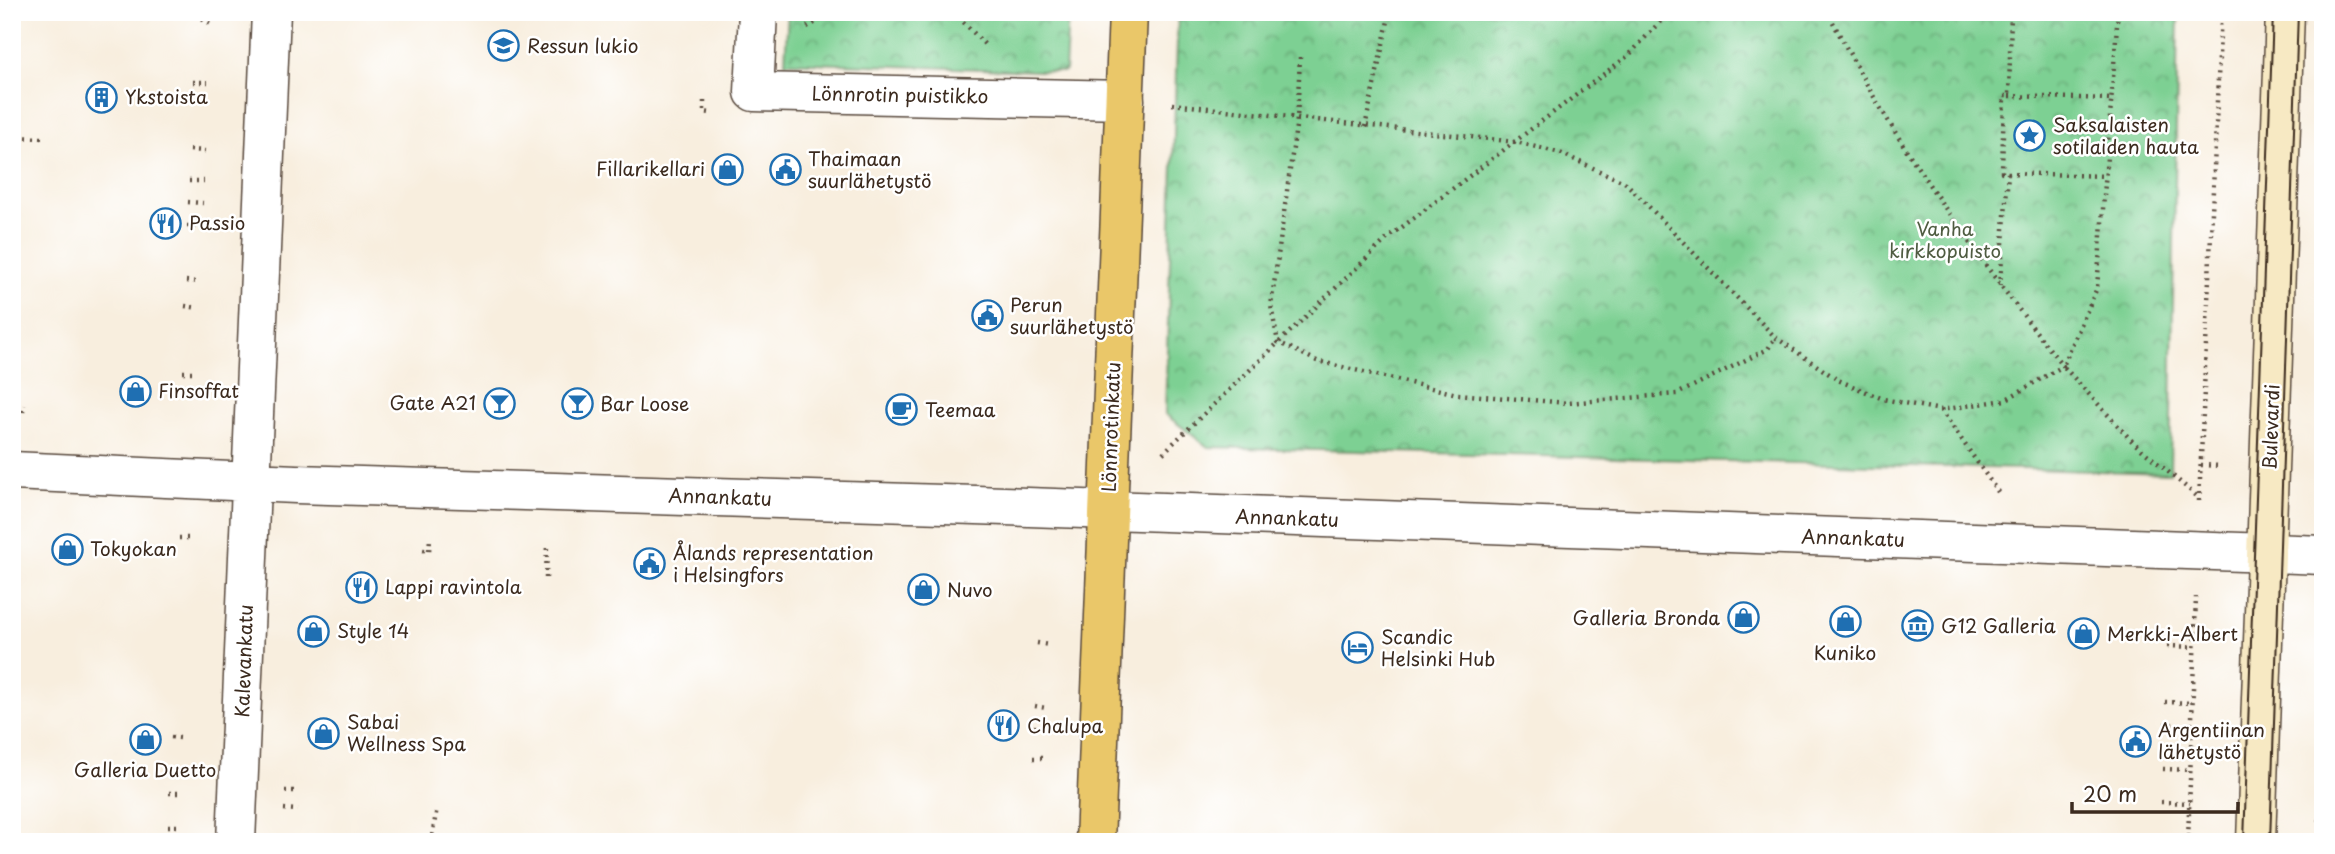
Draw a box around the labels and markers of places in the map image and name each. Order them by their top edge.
school or university icon: Ressun lukio [487,29,521,63]
place label: Ressun lukio [527,31,639,59]
building icon: Ykstoista [85,80,119,114]
place label: Ykstoista [125,82,208,110]
place label: Saksalaisten sotilaiden hauta [2053,110,2199,160]
place icon: Saksalaisten sotilaiden hauta [2013,119,2047,153]
place label: Thaimaan suurlähetystö [808,144,932,194]
shop icon: Fillarikellari [711,152,745,186]
public building icon: Thaimaan suurlähetystö [768,153,802,187]
place label: Fillarikellari [596,154,705,182]
restaurant icon: Passio [149,206,183,240]
place label: Passio [189,208,245,236]
place label: Perun suurlähetystö [1010,290,1134,340]
public building icon: Perun suurlähetystö [970,299,1004,333]
shop icon: Finsoffat [118,374,152,408]
place label: Finsoffat [158,376,239,404]
bar icon: Gate A21 [482,386,516,420]
bar icon: Bar Loose [560,387,594,421]
place label: Gate A21 [389,388,476,416]
place label: Bar Loose [600,389,689,417]
cafe icon: Teemaa [885,393,919,427]
place label: Teemaa [925,395,996,423]
shop icon: Tokyokan [50,532,84,566]
place label: Tokyokan [90,534,177,562]
place label: Ålands representation i Helsingfors [673,538,874,588]
public building icon: Ålands representation i Helsingfors [633,547,667,581]
restaurant icon: Lappi ravintola [345,570,379,604]
place label: Lappi ravintola [385,572,522,600]
shop icon: Nuvo [907,573,941,607]
place label: Nuvo [947,575,993,603]
shop icon: Galleria Bronda [1726,601,1760,635]
place label: Galleria Bronda [1573,603,1720,631]
shop icon: Kuniko [1828,605,1862,639]
museum icon: G12 Galleria [1901,609,1935,643]
place label: G12 Galleria [1941,611,2056,639]
shop icon: Style 14 [297,614,331,648]
place label: Style 14 [337,616,409,644]
shop icon: Merkki-Albert [2067,617,2101,651]
place label: Merkki-Albert [2107,619,2238,647]
place label: Scandic Helsinki Hub [1381,622,1495,672]
hotel icon: Scandic Helsinki Hub [1341,631,1375,665]
place label: Kuniko [1814,638,1876,666]
place label: Sabai Wellness Spa [347,707,466,757]
restaurant icon: Chalupa [987,709,1021,743]
place label: Chalupa [1027,711,1104,739]
place label: Argentiinan lähetystö [2158,715,2265,765]
shop icon: Sabai Wellness Spa [307,716,341,750]
shop icon: Galleria Duetto [128,722,162,756]
public building icon: Argentiinan lähetystö [2118,724,2152,758]
place label: Galleria Duetto [74,755,216,783]

